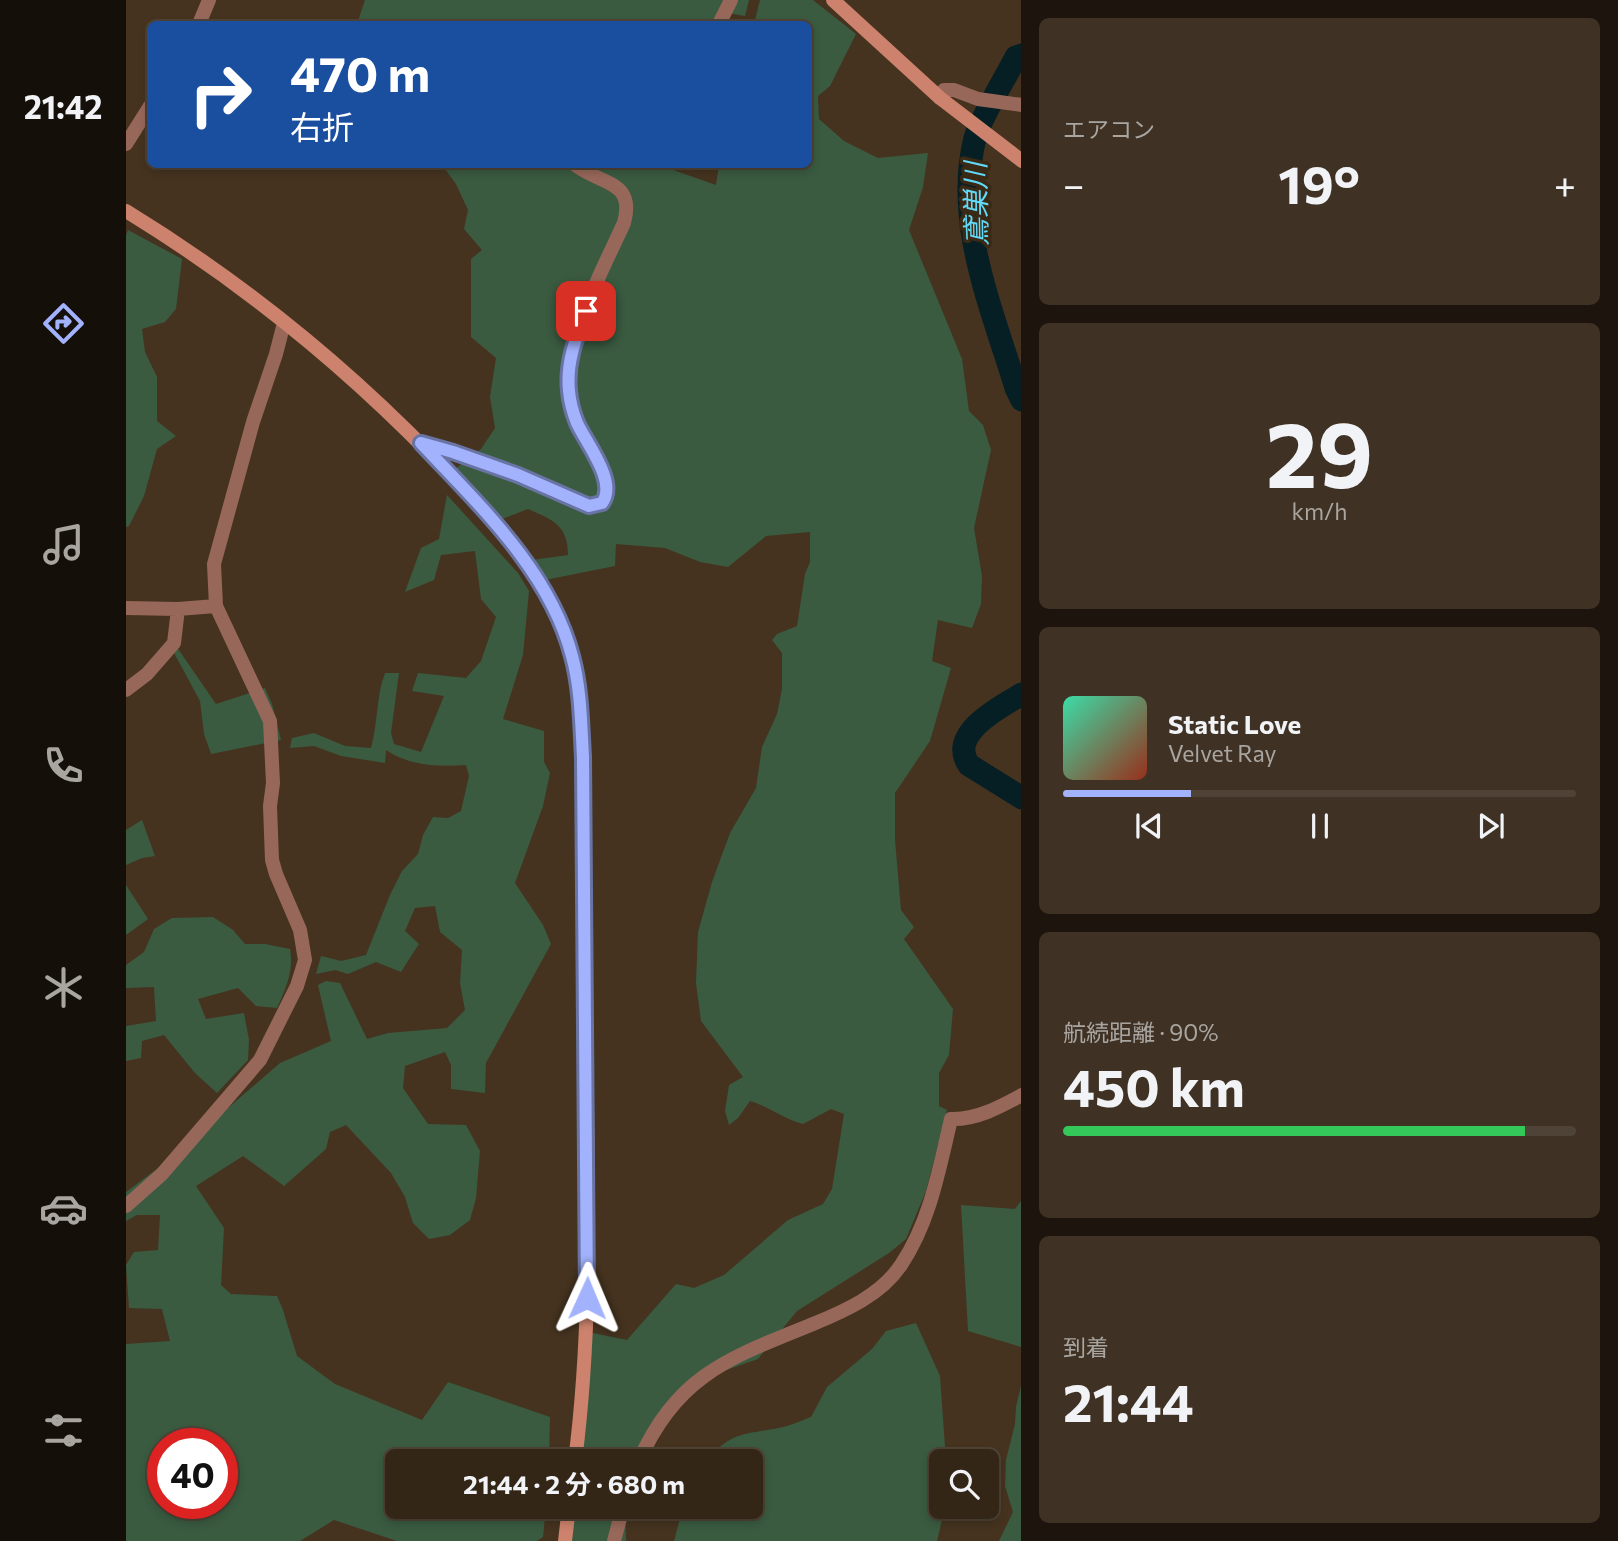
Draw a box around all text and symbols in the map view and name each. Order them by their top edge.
text: 470 m [290,42,430,102]
icon: right [175,49,266,140]
text: 21:42 [24,86,102,126]
text: 右折 [290,106,354,146]
text: エアコン [1063,115,1155,143]
text: 19° [1278,151,1360,215]
water label: 鳶巣川 [957,159,993,246]
text: − [1063,160,1085,207]
text: + [1554,160,1576,207]
pin [556,281,616,341]
icon: arrive [567,292,605,330]
icon: directions [39,299,88,348]
text: 29 [1266,395,1373,507]
text: km/h [1292,497,1347,525]
icon: music [39,520,88,569]
text: Static Love [1168,708,1301,739]
text: Velvet Ray [1168,739,1276,767]
icon: phone [39,741,88,790]
icon: previous [1130,807,1168,845]
icon: pause [1301,807,1339,845]
icon: next [1472,807,1510,845]
icon: climate [39,963,88,1012]
text: 航続距離 · 90% [1063,1018,1218,1046]
text: 450 km [1063,1054,1245,1118]
icon: car [39,1184,88,1233]
position arrow [550,1261,624,1335]
text: 到着 [1063,1333,1109,1361]
text: 21:44 [1063,1369,1194,1433]
icon: filters [39,1406,88,1455]
speed limit sign: 40 [147,1428,238,1519]
map controls [929,1449,999,1519]
button: search [929,1449,999,1519]
text: 21:44 · 2 分 · 680 m [463,1468,685,1499]

